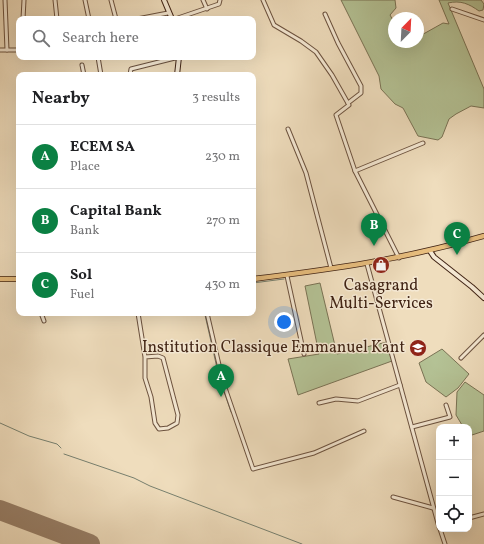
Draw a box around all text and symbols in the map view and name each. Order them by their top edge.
north arrow [388,12,424,48]
search box [16,16,256,60]
icon: search [30,27,52,49]
text: Search here [62,28,139,49]
text: Nearby [32,87,90,110]
text: 3 results [192,89,240,107]
text: ECEM SA [70,137,135,158]
text: A [40,148,50,166]
text: 230 m [205,148,240,166]
text: Place [70,158,100,176]
text: Capital Bank [70,201,162,222]
text: B [41,212,49,230]
text: 270 m [206,212,240,230]
pin: B [361,213,387,246]
text: Bank [70,222,99,240]
pin: C [444,222,470,255]
shop icon: Casagrand Multi-Services [371,255,391,275]
text: Sol [70,265,92,286]
place label: Casagrand Multi-Services [329,275,433,315]
text: C [41,276,49,294]
text: 430 m [204,276,240,294]
text: Fuel [70,286,94,304]
your location [274,312,294,332]
place label: Institution Classique Emmanuel Kant [142,337,405,359]
school or university icon: Institution Classique Emmanuel Kant [408,338,428,358]
pin: A [208,364,234,397]
map controls [436,424,472,532]
button: + [436,424,472,460]
button: − [436,460,472,496]
button: locate [436,496,472,532]

